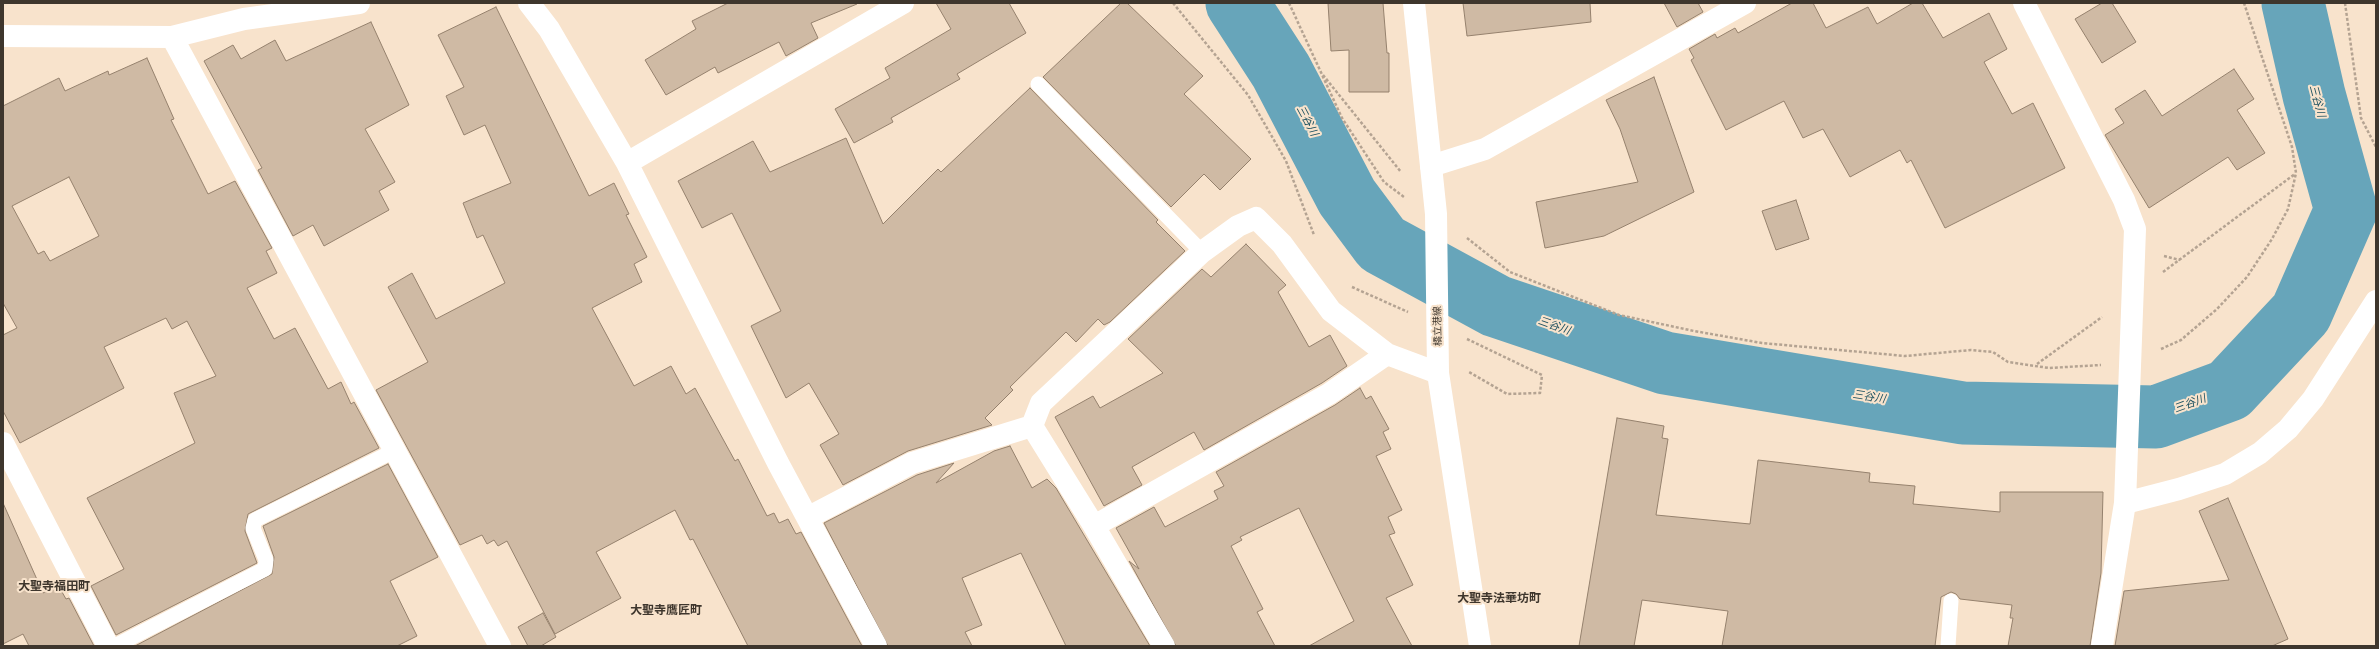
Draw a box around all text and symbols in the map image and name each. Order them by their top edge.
water label: 三谷川 [2306,83,2328,119]
water label: 三谷川 [1293,103,1321,139]
street label: 橋立港線 [1432,306,1444,346]
water label: 三谷川 [1536,314,1572,338]
water label: 三谷川 [1852,388,1886,406]
water label: 三谷川 [2172,392,2208,416]
district label: 大聖寺福田町 [18,580,90,594]
district label: 大聖寺法華坊町 [1457,592,1541,606]
district label: 大聖寺鷹匠町 [630,604,702,618]

